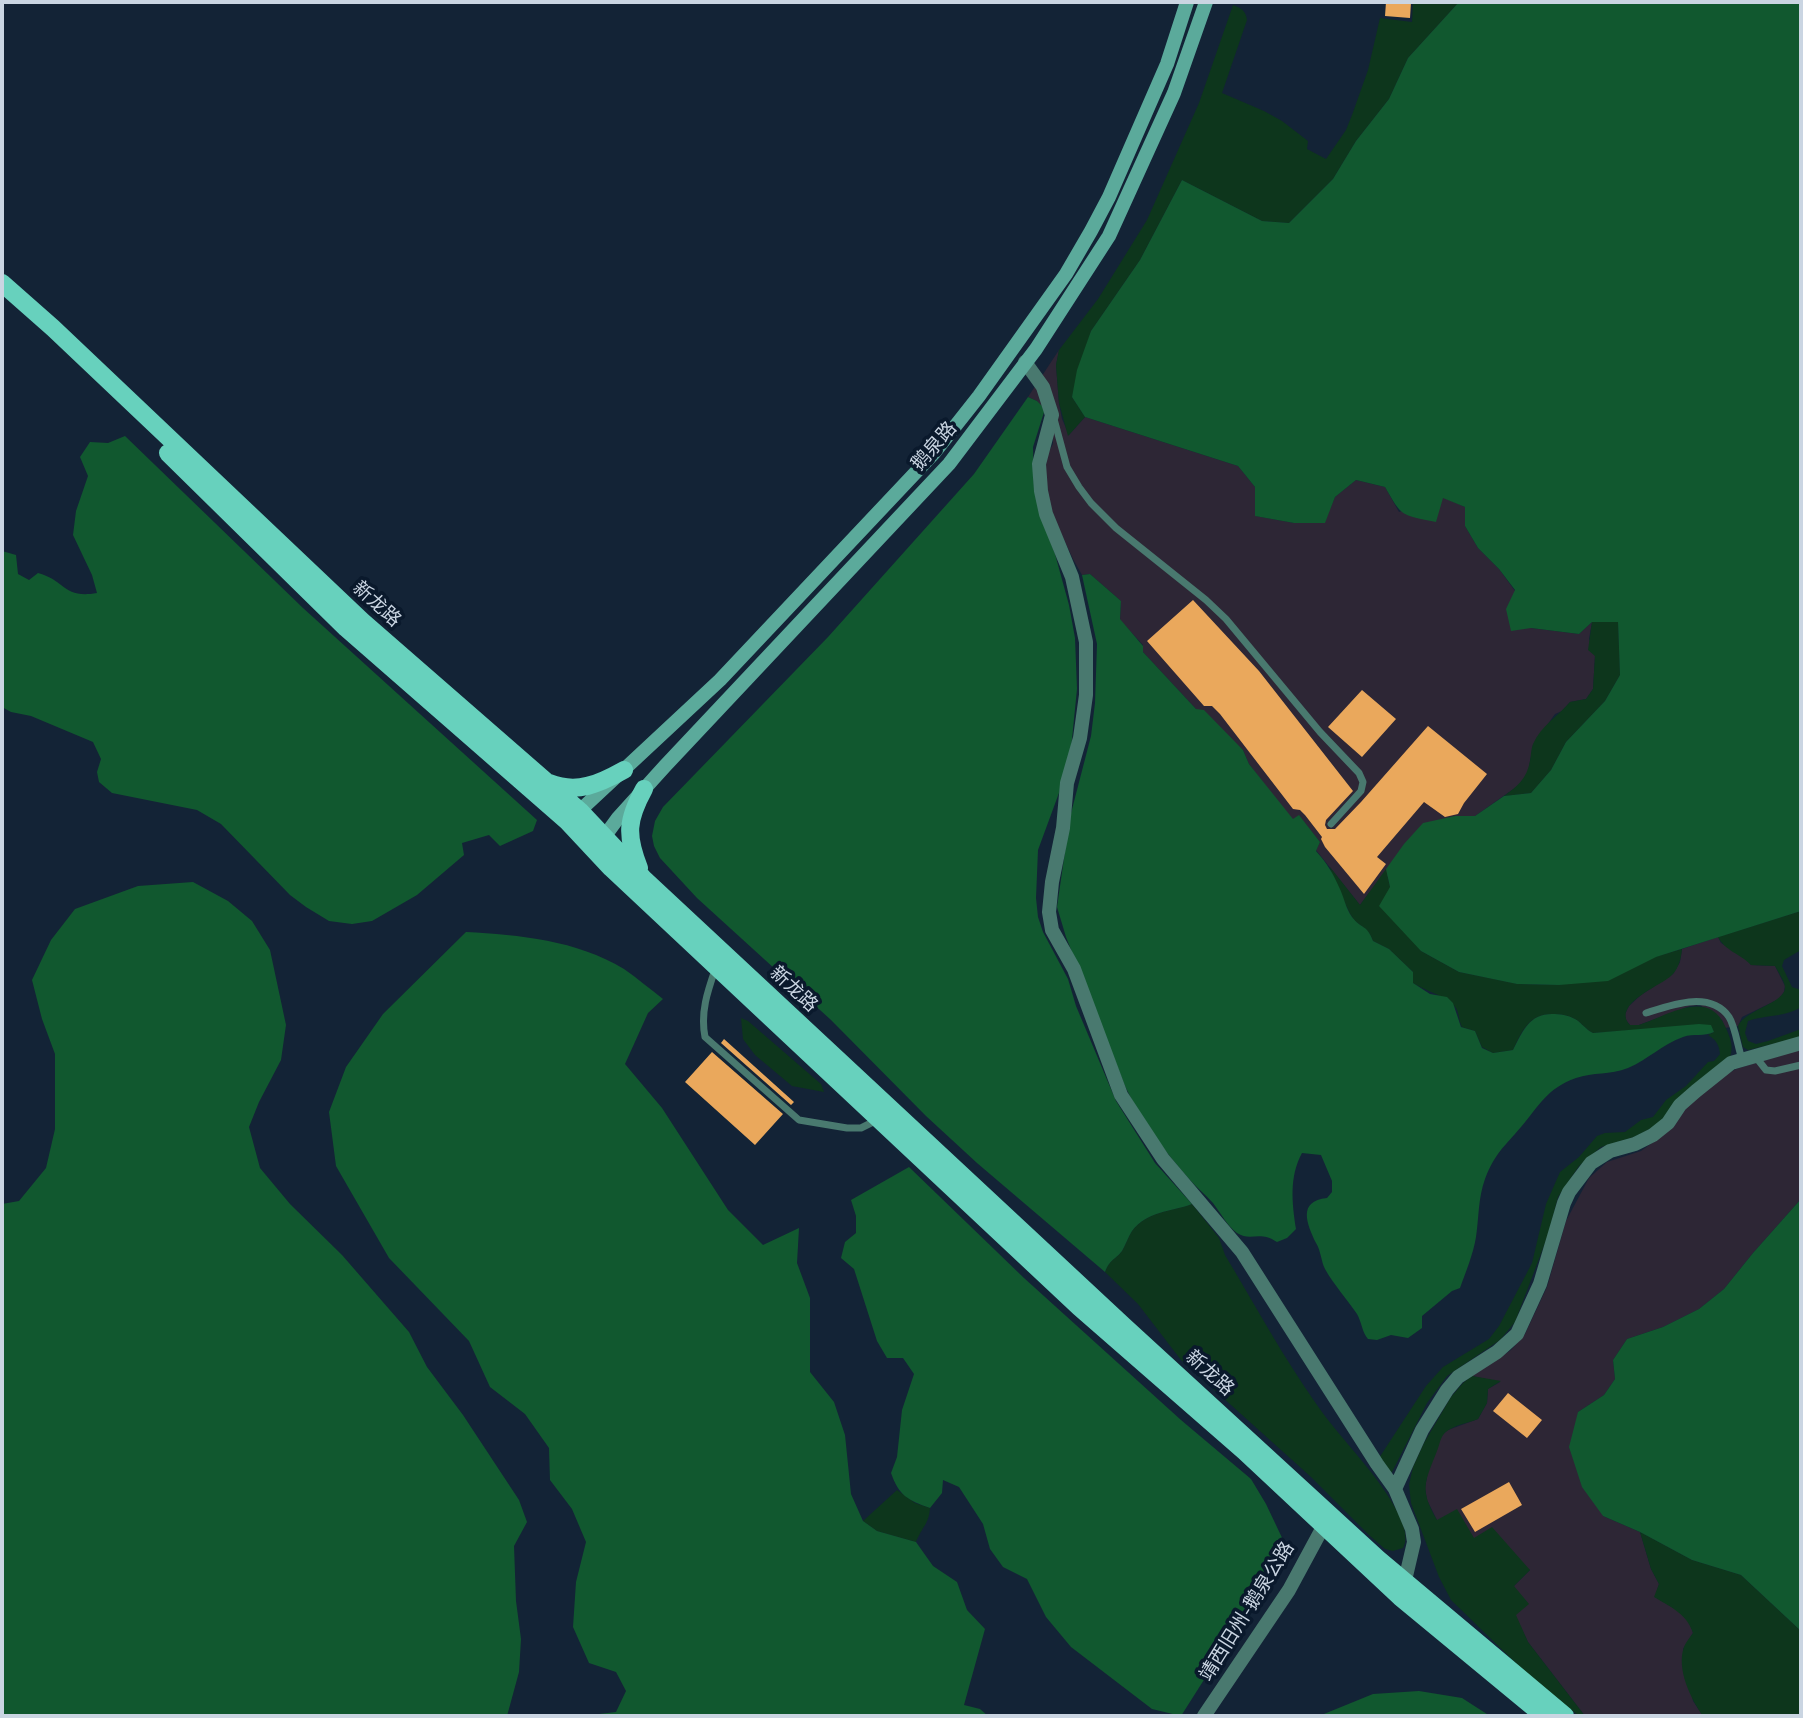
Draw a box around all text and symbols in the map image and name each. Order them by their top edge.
street label: 鹅泉路 [908,418,962,476]
street label: 新龙路 [347,577,405,633]
street label: 新龙路 [764,962,822,1018]
street label: 新龙路 [1180,1346,1238,1402]
street label: 靖西旧州-鹅泉公路 [1196,1538,1300,1686]

